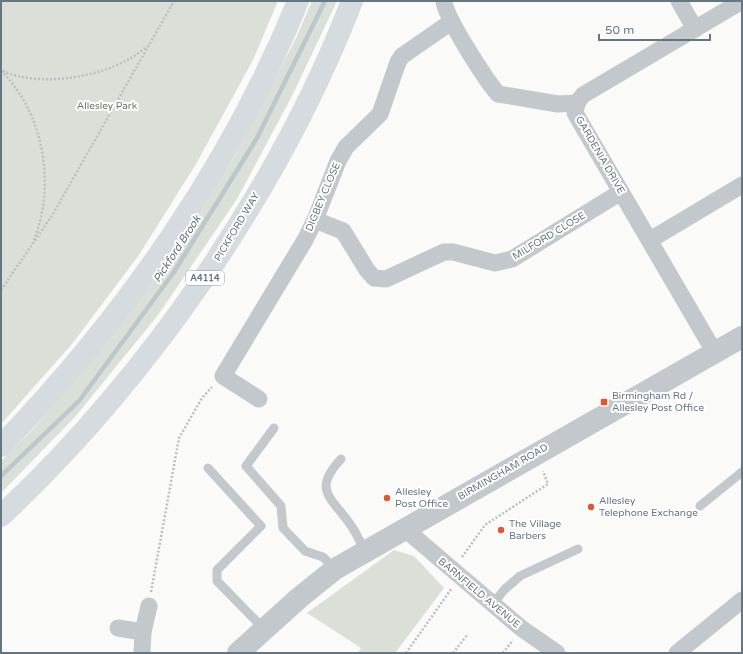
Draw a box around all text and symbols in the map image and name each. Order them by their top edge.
scale bar [599,16,710,42]
text: 50 m [605,23,634,37]
park label: Allesley Park [77,100,138,112]
street label: GARDENIA DRIVE [573,114,627,196]
street label: DIGBEY CLOSE [303,161,343,233]
street label: PICKFORD WAY [212,190,262,263]
street label: MILFORD CLOSE [510,210,588,262]
water label: Pickford Brook [150,212,204,285]
road number: A4114 [186,271,224,285]
place label: Birmingham Rd / Allesley Post Office [612,390,704,414]
marker: Birmingham Rd / Allesley Post Office [599,397,609,407]
street label: BIRMINGHAM ROAD [456,441,550,503]
place label: Allesley Post Office [395,486,449,510]
marker: Allesley Post Office [382,493,392,503]
place label: Allesley Telephone Exchange [599,495,698,519]
marker: Allesley Telephone Exchange [586,502,596,512]
place label: The Village Barbers [509,518,562,542]
marker: The Village Barbers [496,525,506,535]
street label: BARNFIELD AVENUE [436,555,522,631]

